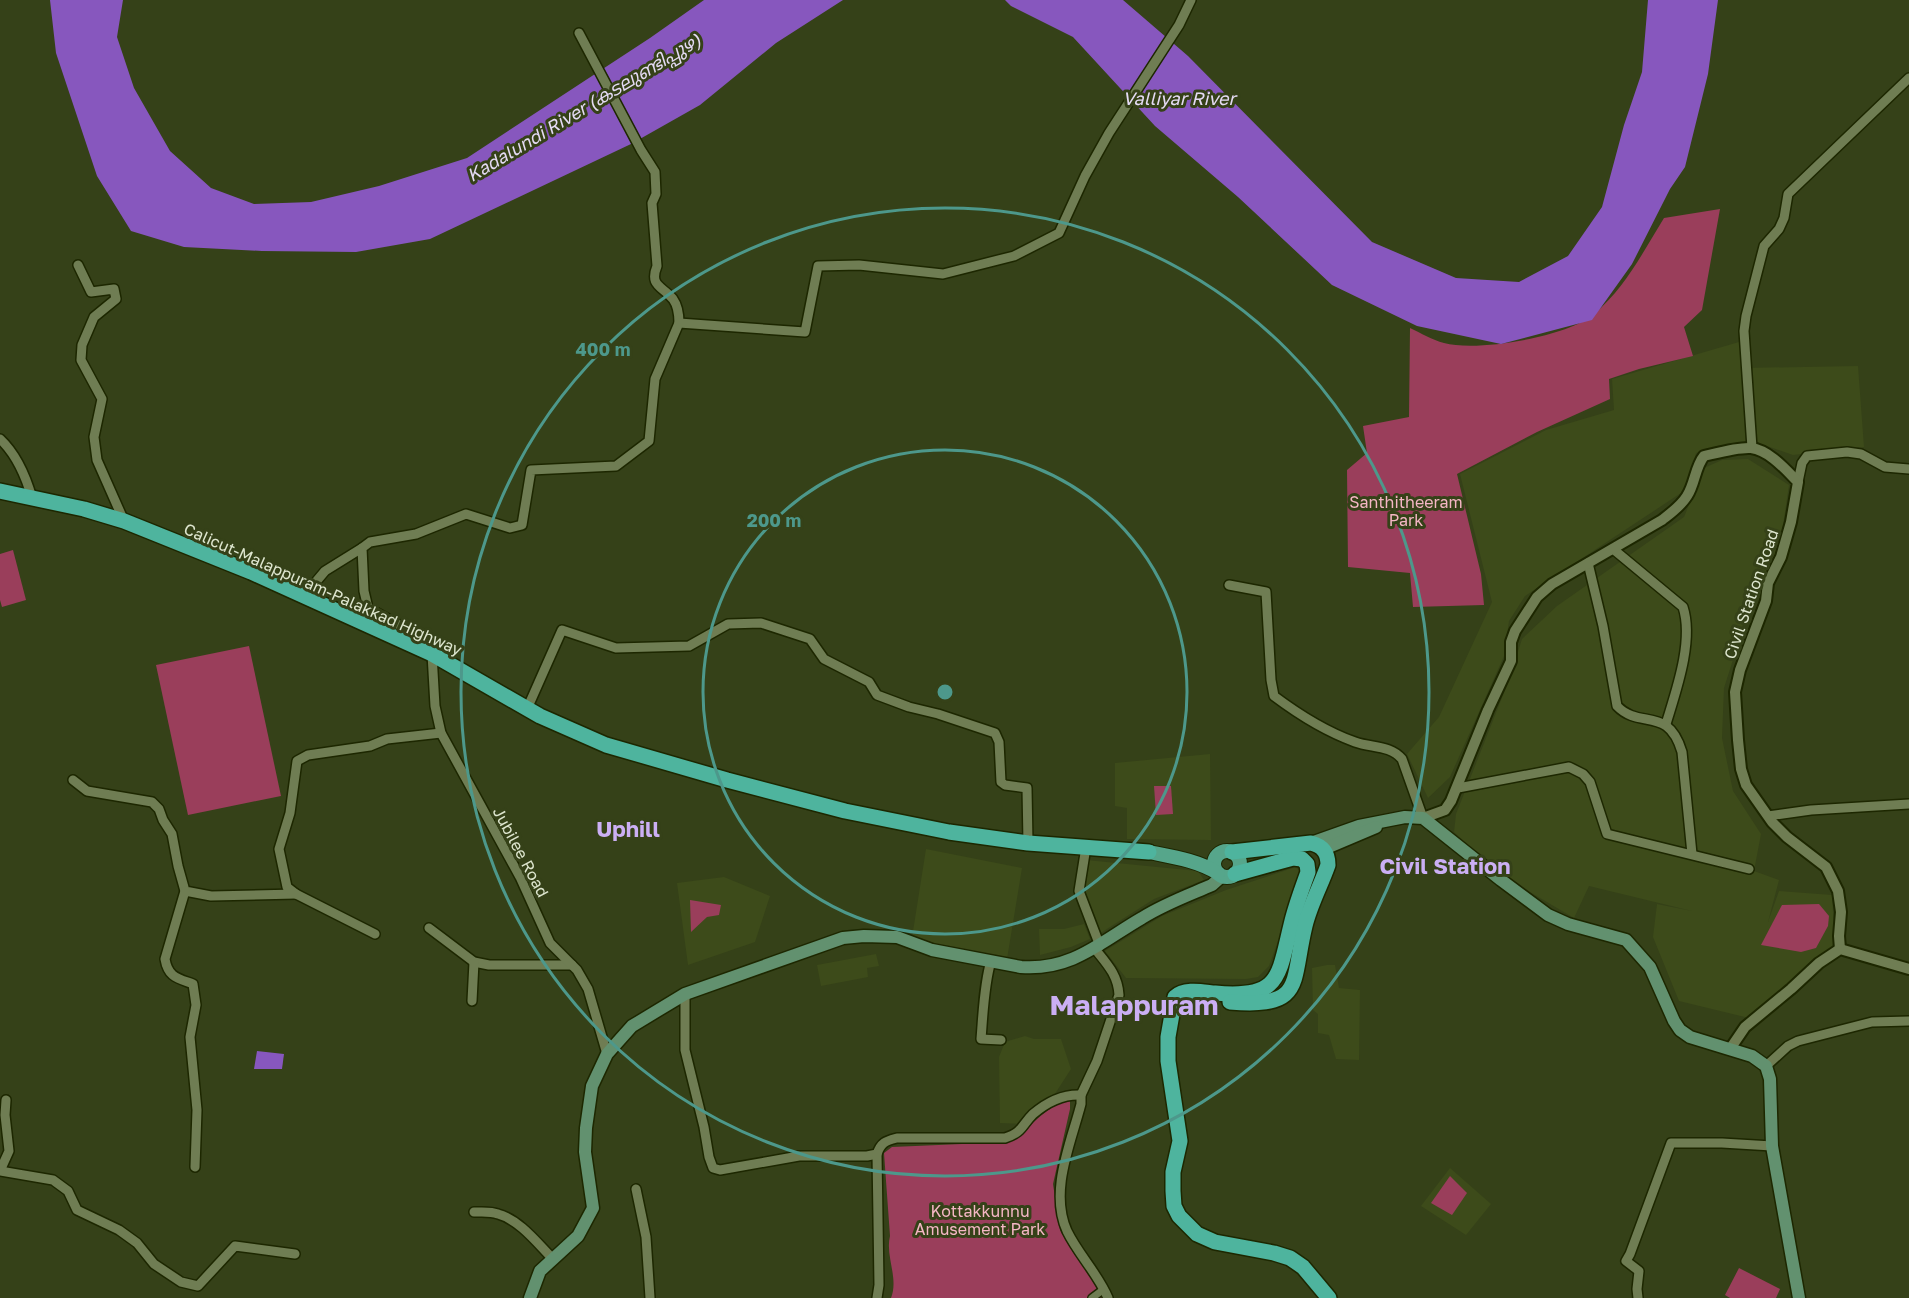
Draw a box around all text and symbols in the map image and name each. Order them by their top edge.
water label: Kadalundi River (കടലുണ്ടിപ്പുഴ) [462,28,706,188]
water label: Valliyar River [1123,87,1238,109]
text: 400 m [576,338,630,360]
park label: Santhitheeram Park [1349,492,1463,530]
text: 200 m [747,509,801,531]
street label: Calicut-Malappuram-Palakkad Highway [181,518,465,660]
street label: Civil Station Road [1719,526,1783,662]
centre of rings [935,682,955,702]
street label: Jubilee Road [489,803,553,901]
district label: Uphill [596,815,660,842]
district label: Civil Station [1379,852,1511,879]
district label: Malappuram [1049,988,1219,1021]
park label: Kottakkunnu Amusement Park [915,1201,1045,1239]

